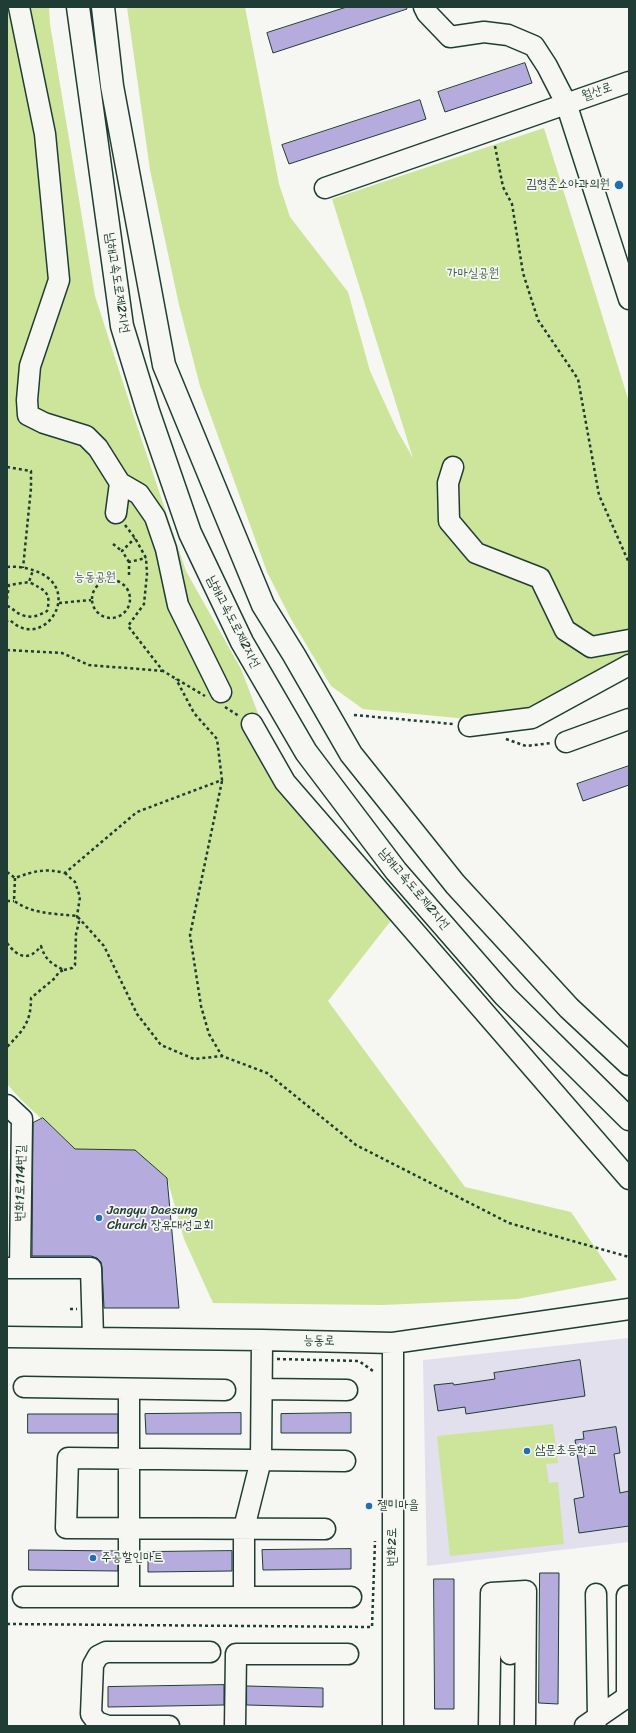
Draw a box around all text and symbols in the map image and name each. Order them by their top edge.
street label: 월산로 [580,80,614,104]
place label: 김형준소아과의원 [526,177,610,193]
marker: 김형준소아과의원 [613,179,625,191]
street label: 남해고속도로제2지선 [101,232,133,334]
park label: 가마실공원 [447,266,499,282]
park label: 능동공원 [74,570,116,586]
street label: 남해고속도로제2지선 [203,573,263,671]
street label: 남해고속도로제2지선 [375,845,453,933]
street label: 번화1로114번길 [13,1144,29,1222]
place label: Jangyu Daesung Church 장유대성교회 [107,1203,214,1234]
marker: Jangyu Daesung Church 장유대성교회 [94,1213,104,1223]
street label: 능동로 [303,1333,335,1349]
place label: 삼문초등학교 [535,1443,598,1459]
marker: 삼문초등학교 [522,1446,532,1456]
place label: 젤미마을 [377,1498,419,1514]
marker: 젤미마을 [364,1501,374,1511]
street label: 번화2로 [385,1528,401,1566]
place label: 주공할인마트 [101,1550,164,1566]
marker: 주공할인마트 [88,1553,98,1563]

